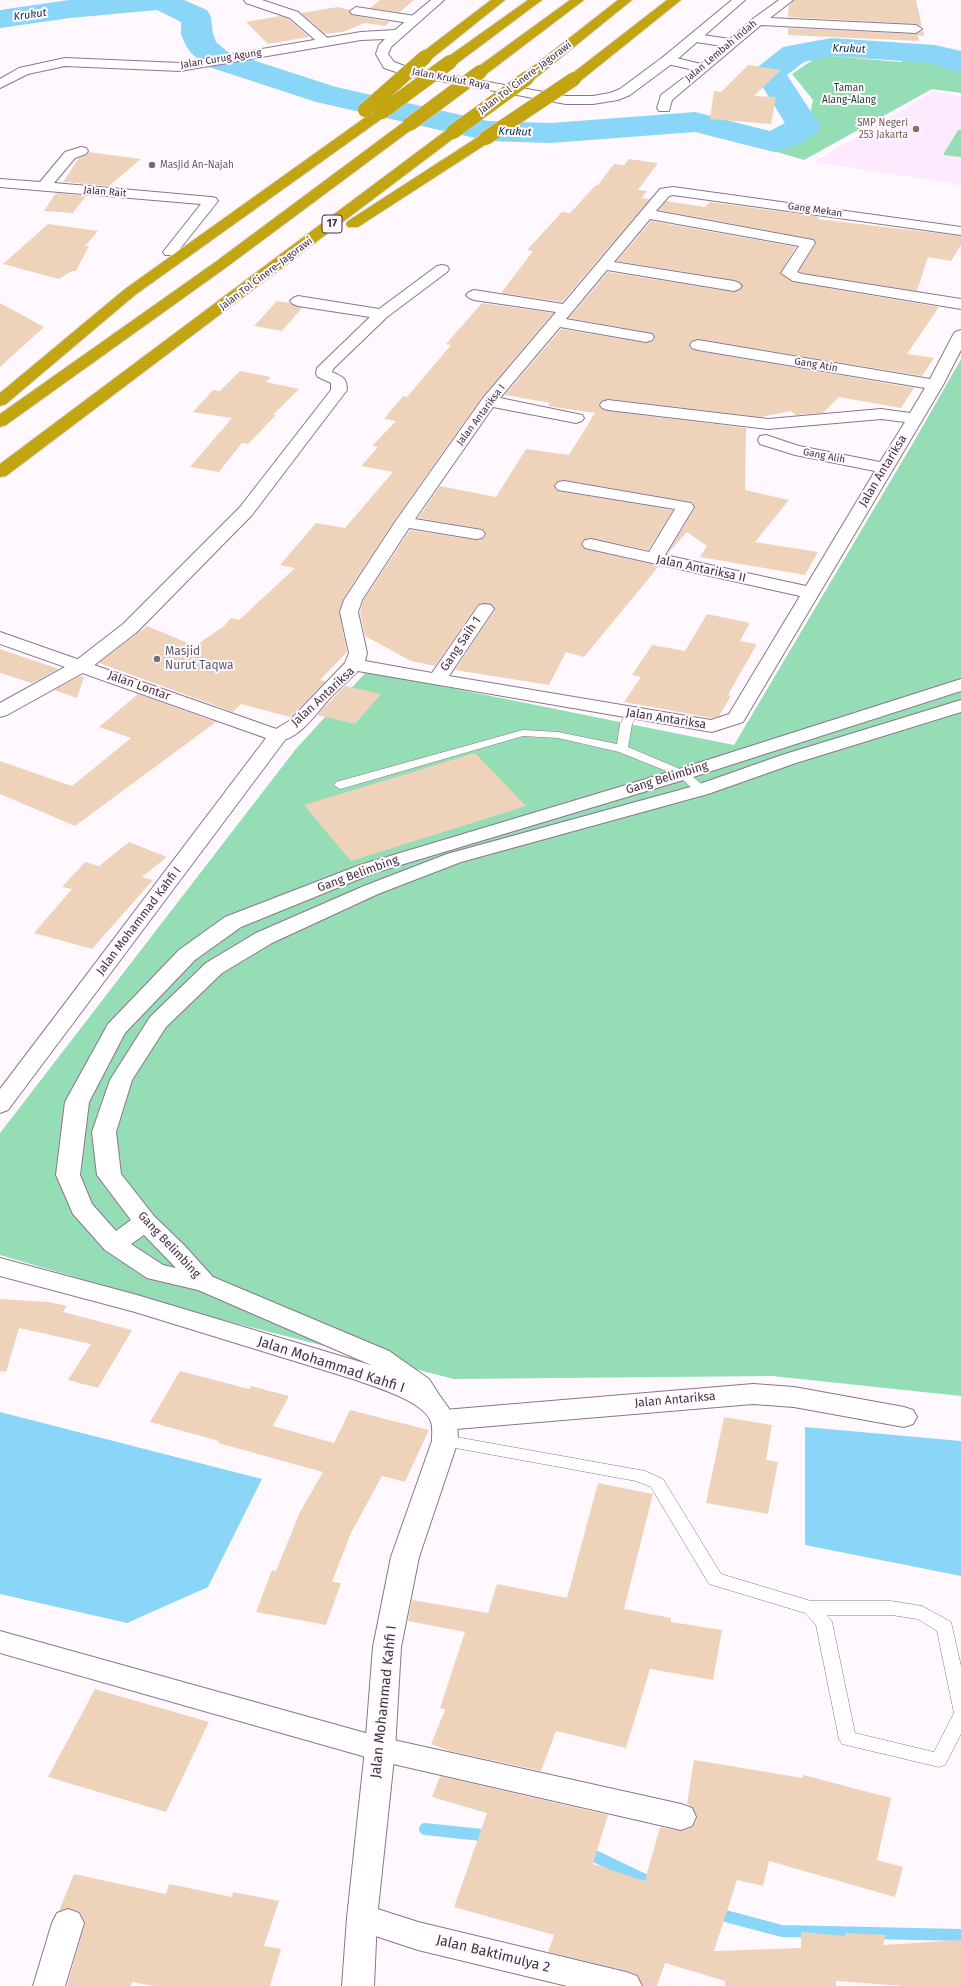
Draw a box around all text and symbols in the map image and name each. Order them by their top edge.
water label: Krukut [13,6,47,24]
street label: Jalan Lembah Indah [683,18,759,84]
street label: Jalan Tol Cinere–Jagorawi [476,39,574,117]
water label: Krukut [832,42,866,56]
street label: Jalan Curug Agung [180,47,262,71]
street label: Jalan Krukut Raya [411,66,491,92]
park label: Taman Alang-Alang [822,82,876,106]
place label: SMP Negeri 253 Jakarta [857,117,908,140]
marker: SMP Negeri 253 Jakarta [911,124,921,134]
water label: Krukut [498,125,532,139]
place label: Masjid An-Najah [160,159,234,171]
marker: Masjid An-Najah [147,160,157,170]
street label: Jalan Rait [83,184,127,200]
street label: Gang Mekan [787,200,843,220]
road number: 17 [322,215,342,233]
street label: Jalan Tol Cinere–Jagorawi [217,235,315,313]
street label: Gang Atin [794,355,838,375]
street label: Jalan Antariksa I [454,382,508,448]
street label: Jalan Antariksa [856,433,910,509]
street label: Gang Alih [802,446,846,466]
street label: Jalan Antariksa II [655,552,747,586]
street label: Gang Saih 1 [438,614,484,674]
place label: Masjid Nurut Taqwa [165,645,234,673]
marker: Masjid Nurut Taqwa [152,654,162,664]
street label: Jalan Antariksa [288,664,358,730]
street label: Jalan Lontar [106,668,172,704]
street label: Jalan Antariksa [625,706,707,732]
street label: Gang Belimbing [624,759,710,797]
street label: Gang Belimbing [315,853,401,895]
street label: Jalan Mohammad Kahfi I [94,864,184,978]
street label: Gang Belimbing [135,1209,203,1281]
street label: Jalan Mohammad Kahfi I [255,1333,407,1397]
street label: Jalan Antariksa [634,1389,716,1411]
street label: Jalan Mohammad Kahfi I [368,1625,400,1779]
street label: Jalan Baktimulya 2 [434,1932,552,1976]

